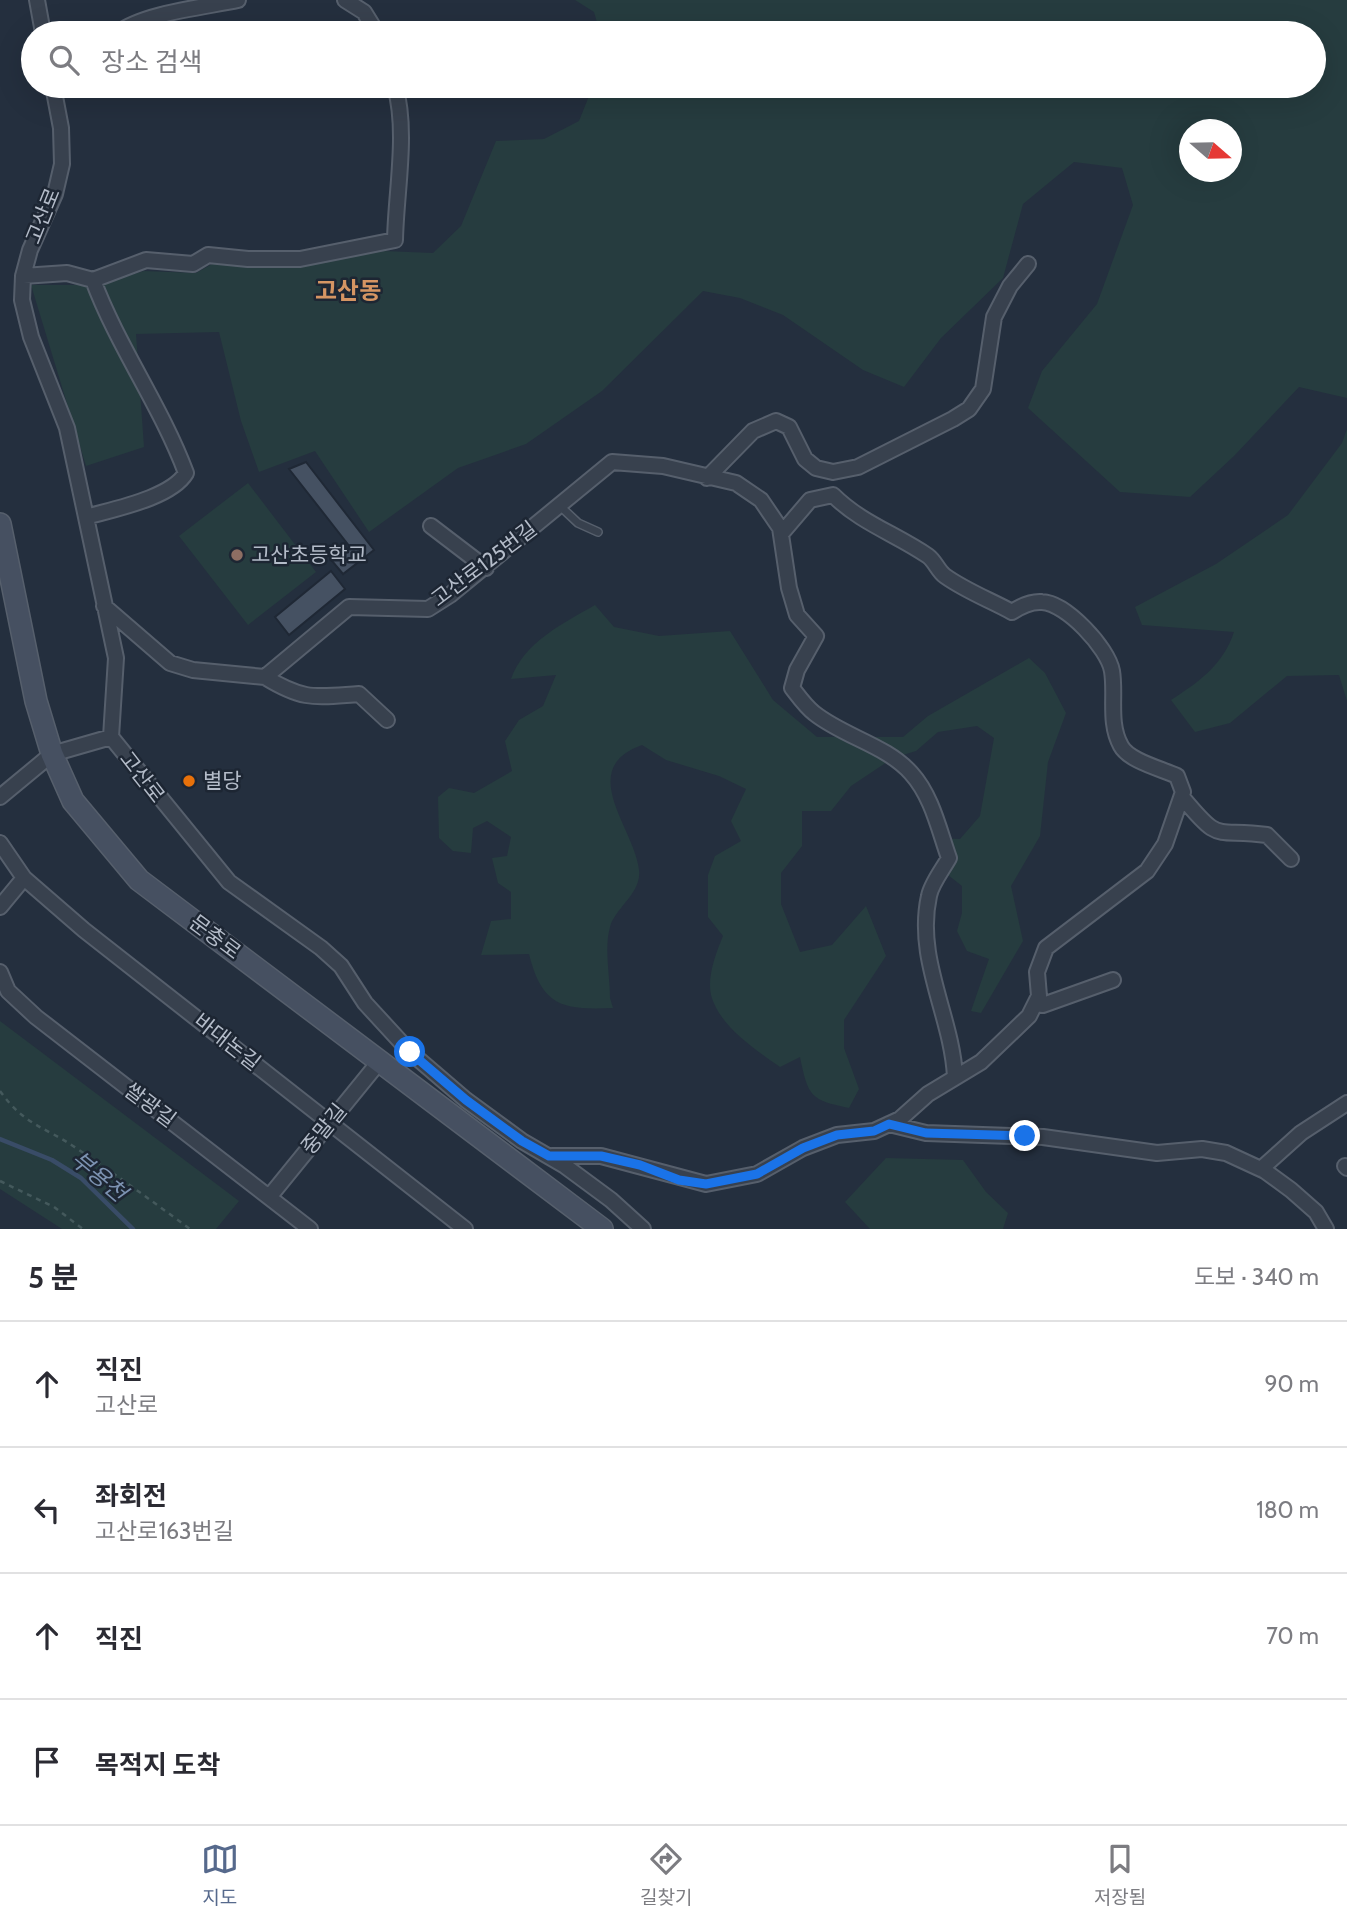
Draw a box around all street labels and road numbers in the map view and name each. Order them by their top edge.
street label: 고산로 [20,184,65,247]
street label: 고산로125번길 [426,516,541,611]
street label: 고산로 [115,746,170,807]
street label: 문충로 [185,909,246,964]
street label: 바대논길 [189,1008,265,1075]
street label: 쌀광길 [120,1077,181,1132]
street label: 중말길 [296,1098,352,1159]

